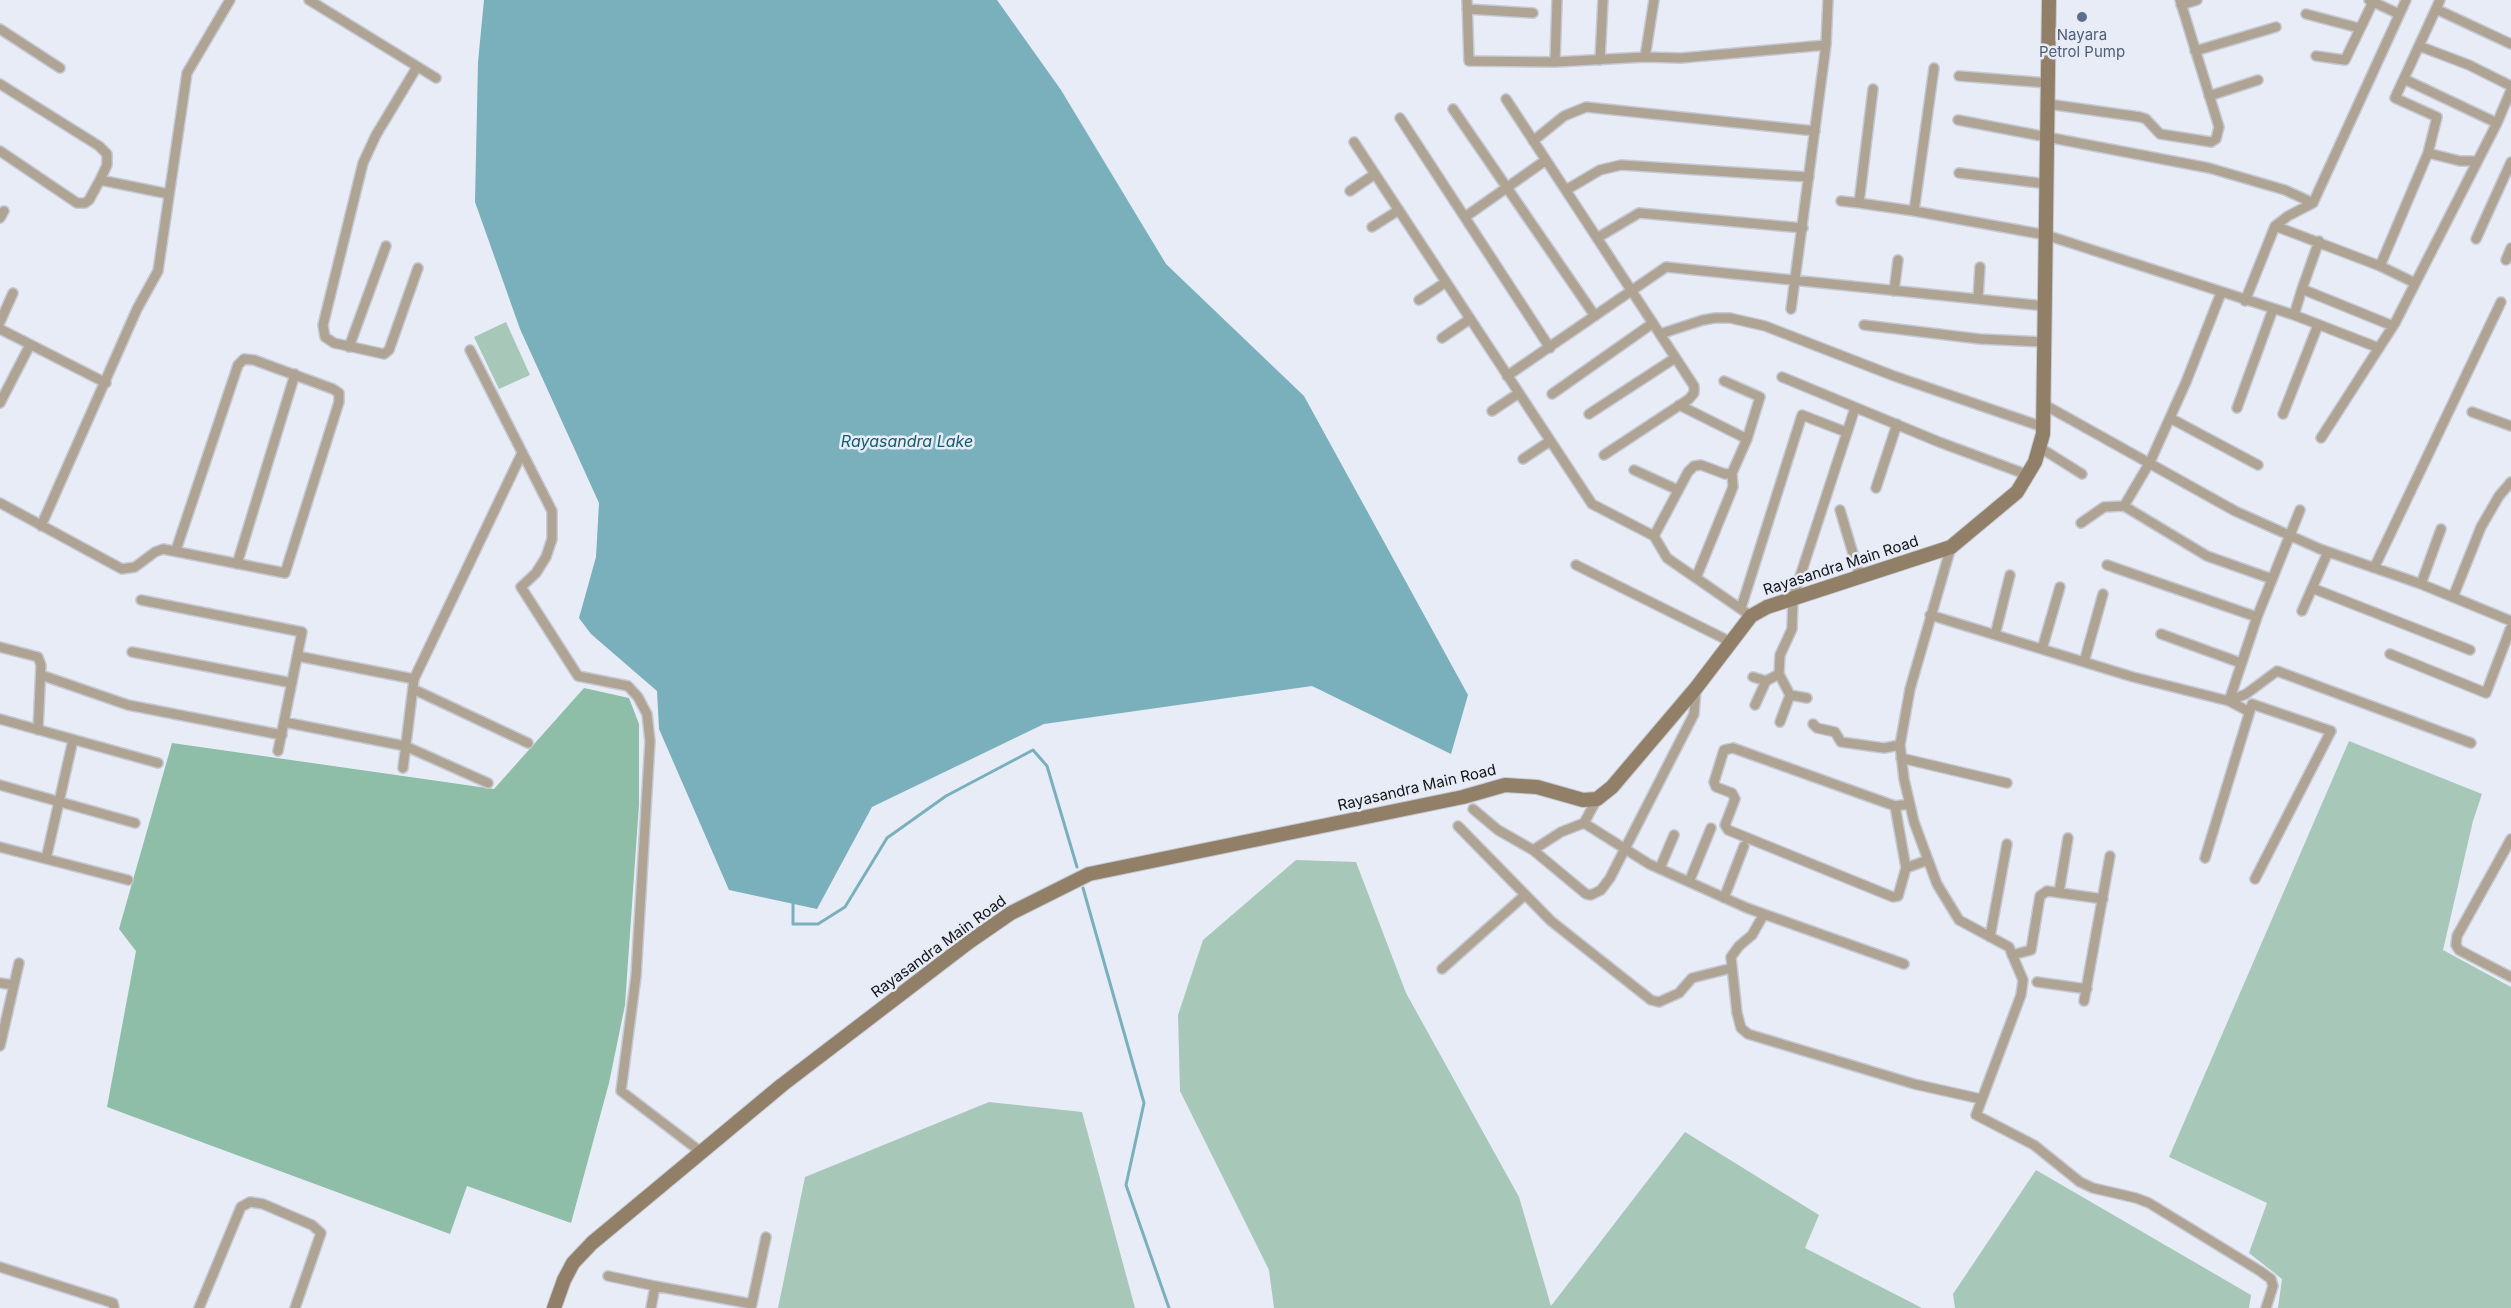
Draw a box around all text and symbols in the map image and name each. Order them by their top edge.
marker: Nayara Petrol Pump [2075,10,2089,24]
place label: Nayara Petrol Pump [2039,26,2125,61]
water label: Rayasandra Lake [841,432,973,452]
street label: Rayasandra Main Road [1761,532,1921,600]
street label: Rayasandra Main Road [1336,761,1498,815]
street label: Rayasandra Main Road [868,892,1010,1002]

